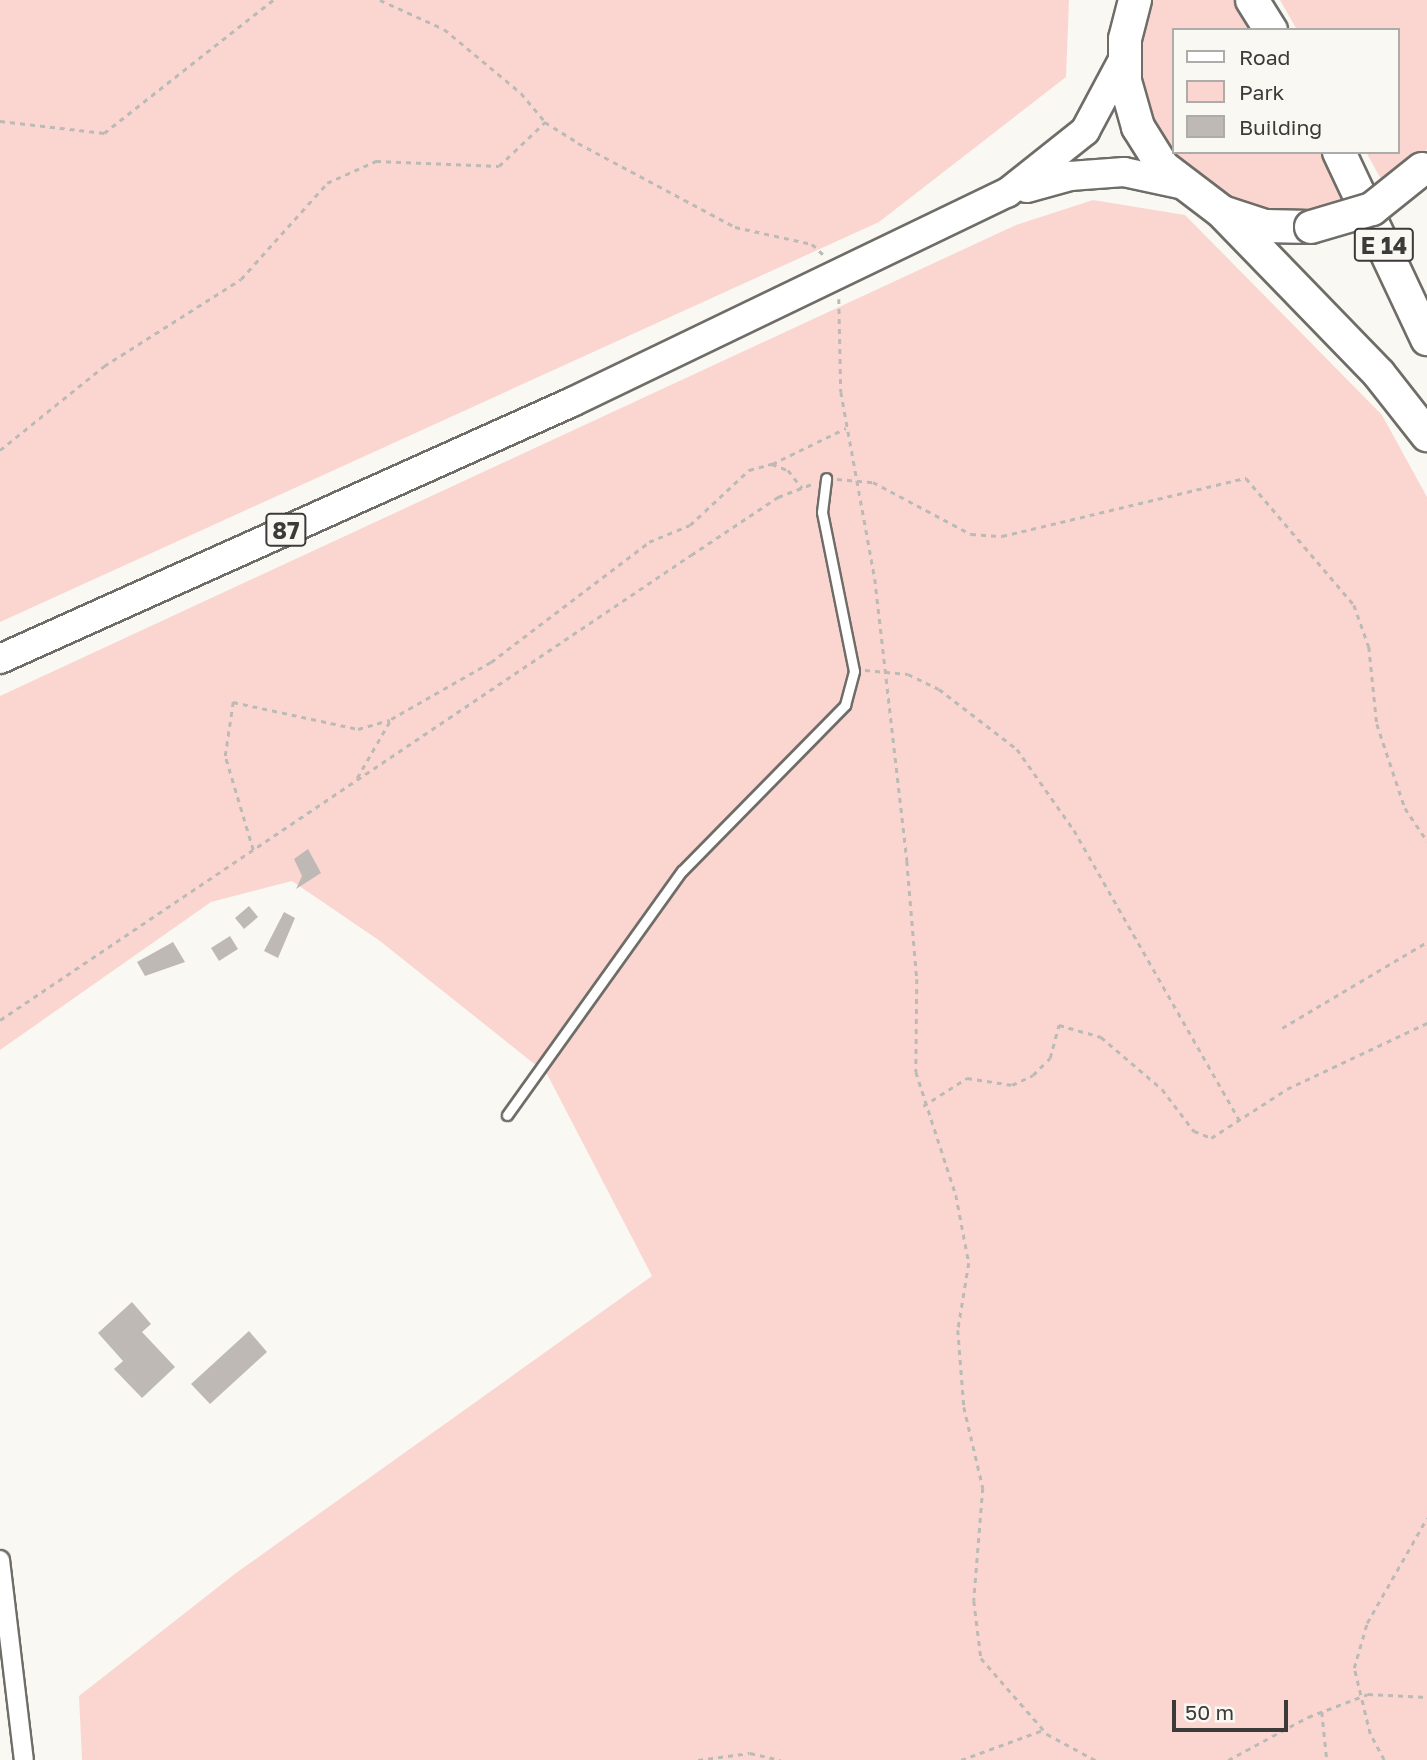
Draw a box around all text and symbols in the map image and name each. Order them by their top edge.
legend [1172,28,1399,154]
text: Road [1239,44,1290,70]
text: Park [1239,79,1284,105]
text: Building [1239,114,1322,140]
road number: E 14 [1352,226,1416,264]
road number: 87 [265,510,307,550]
scale bar [1175,1686,1290,1730]
text: 50 m [1185,1699,1234,1725]

